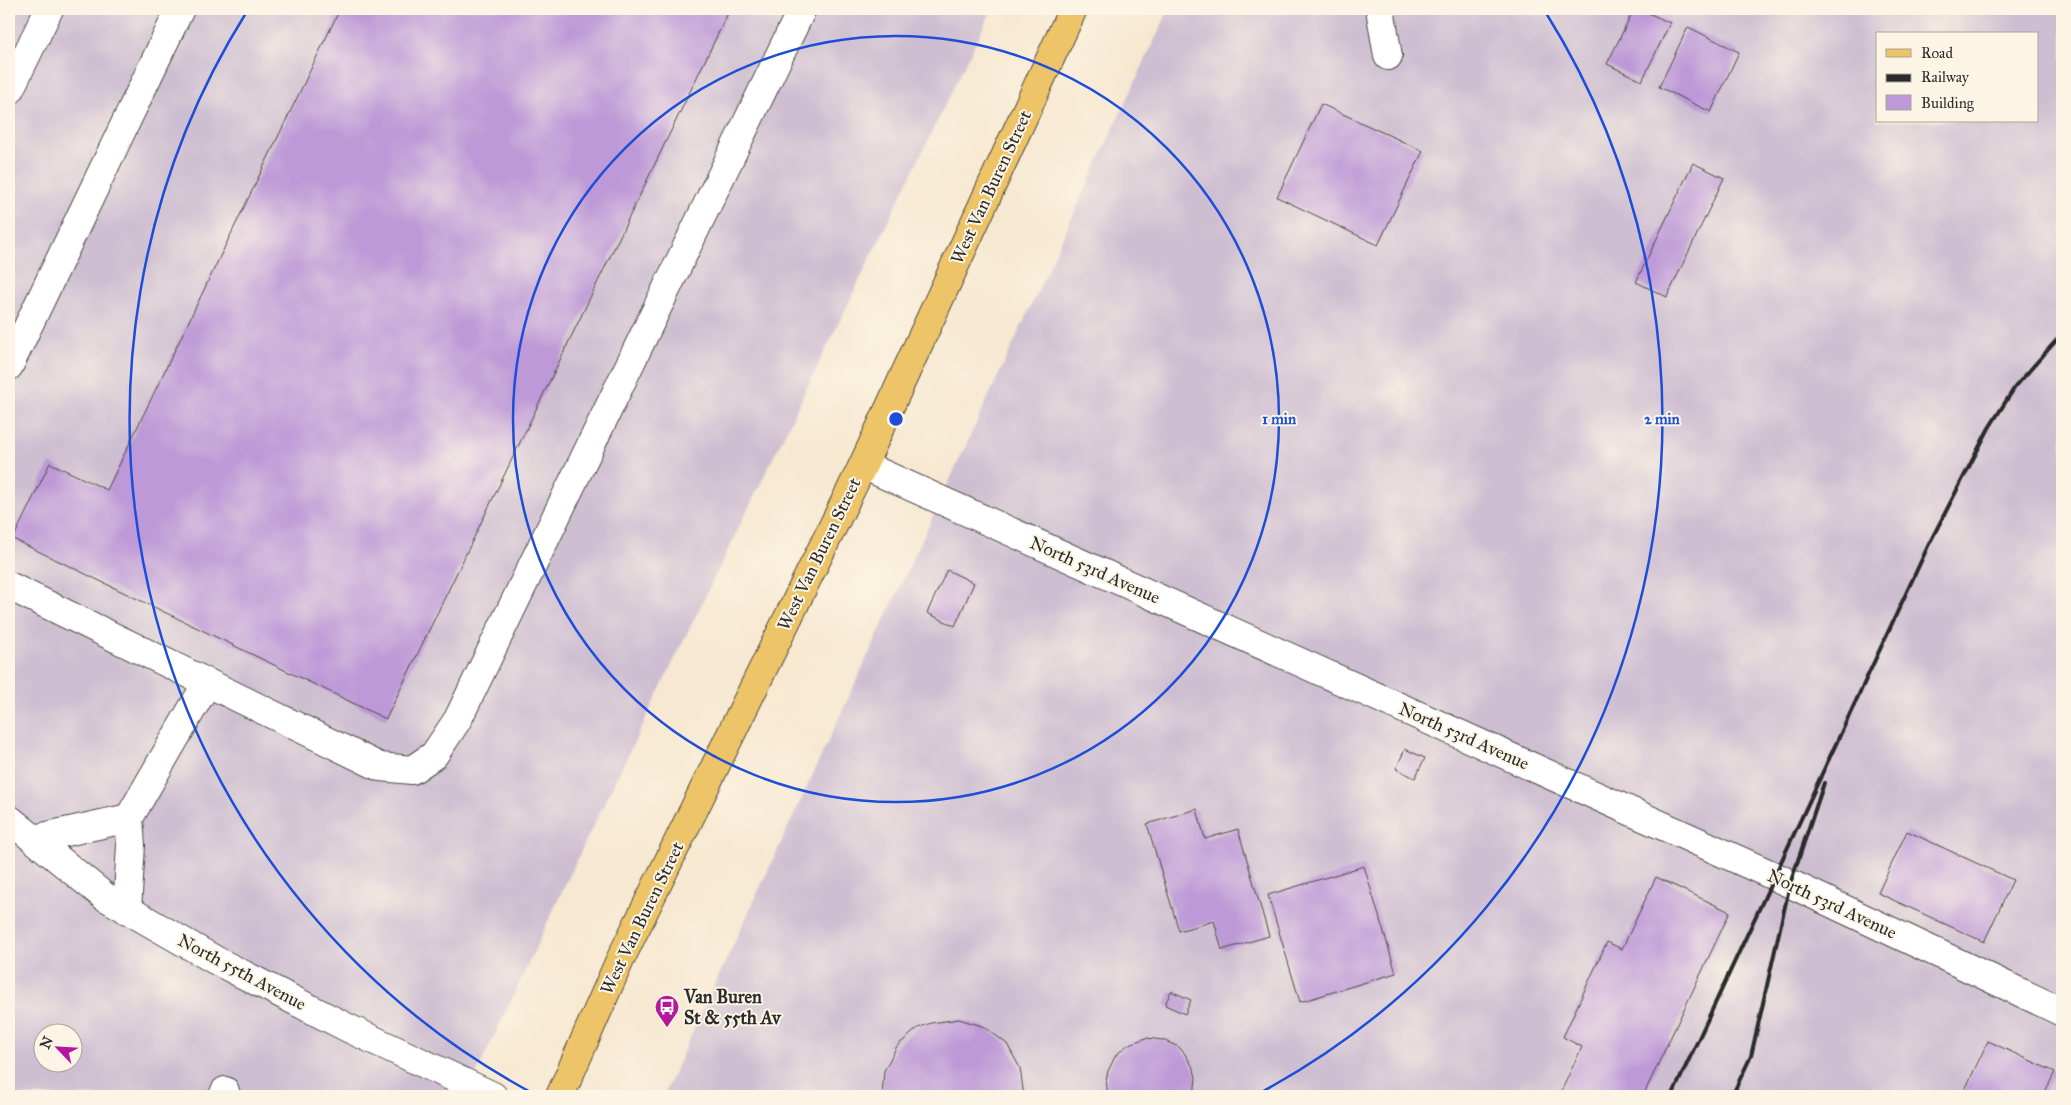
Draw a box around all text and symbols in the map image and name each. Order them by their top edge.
legend [1876,32,2038,122]
text: Road [1921,44,1953,62]
text: Railway [1921,68,1970,86]
text: Building [1921,94,1975,112]
street label: West Van Buren Street [946,106,1037,267]
centre of rings [887,410,905,428]
text: 1 min [1262,410,1297,428]
text: 2 min [1644,410,1681,428]
street label: West Van Buren Street [773,474,866,634]
street label: North 53rd Avenue [1026,531,1164,609]
street label: North 53rd Avenue [1395,697,1533,775]
street label: West Van Buren Street [596,838,689,998]
street label: North 53rd Avenue [1764,864,1900,944]
street label: North 55th Avenue [174,929,310,1015]
place label: Van Buren St & 55th Av [683,986,782,1029]
bus stop icon: Van Buren St & 55th Av [654,994,680,1028]
north arrow [32,1022,82,1072]
text: N [36,1034,57,1052]

